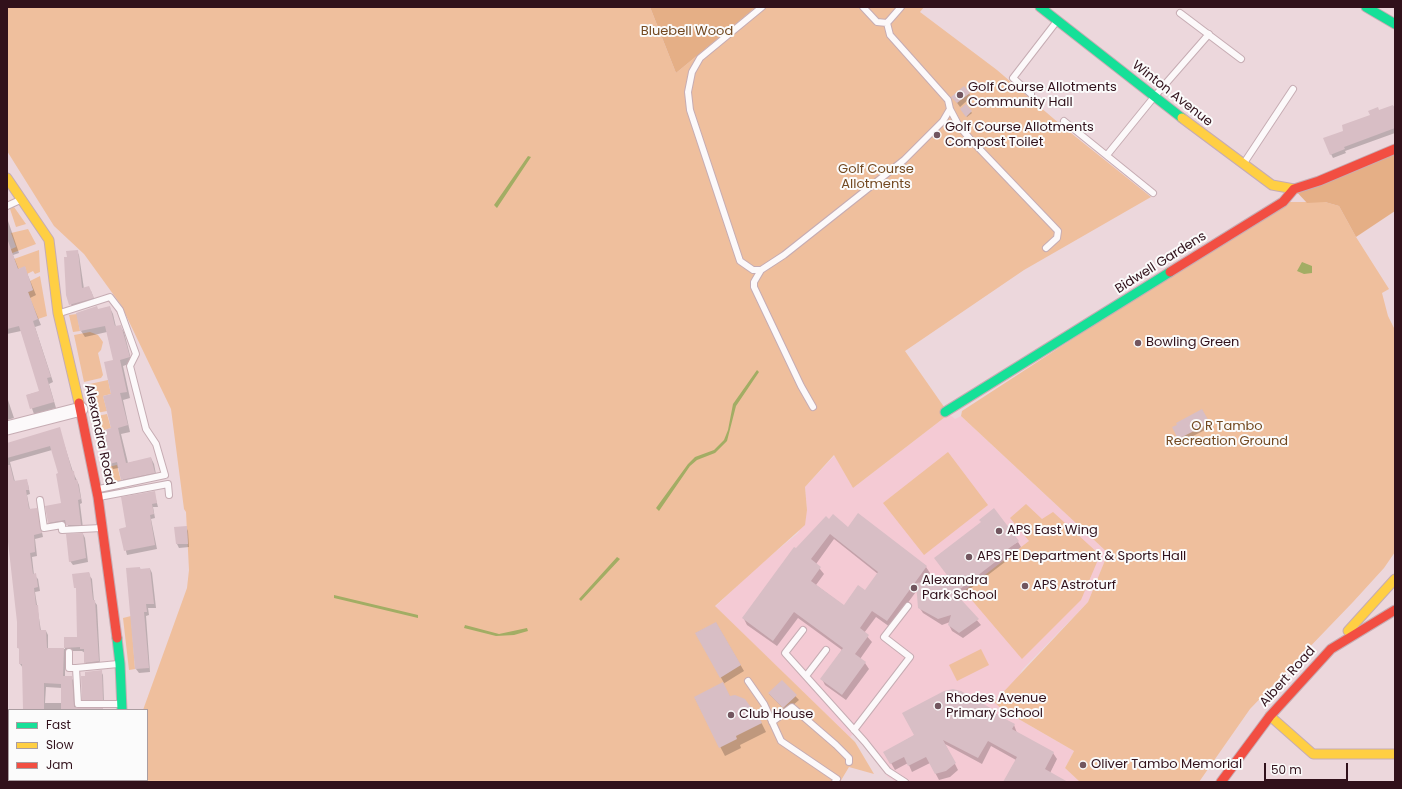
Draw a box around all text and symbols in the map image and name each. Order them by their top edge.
park label: Bluebell Wood [641,24,733,40]
street label: Winton Avenue [1129,58,1215,130]
place label: Golf Course Allotments Community Hall [968,80,1117,111]
marker: Golf Course Allotments Community Hall [955,90,965,100]
place label: Golf Course Allotments Compost Toilet [945,120,1094,151]
marker: Golf Course Allotments Compost Toilet [932,130,942,140]
park label: Golf Course Allotments [838,162,914,193]
street label: Bidwell Gardens [1113,229,1209,297]
place label: Bowling Green [1146,335,1239,351]
marker: Bowling Green [1133,338,1143,348]
street label: Alexandra Road [81,383,117,487]
park label: O R Tambo Recreation Ground [1166,419,1288,450]
place label: APS East Wing [1007,523,1098,539]
marker: APS East Wing [994,526,1004,536]
place label: APS PE Department & Sports Hall [977,549,1186,565]
marker: APS PE Department & Sports Hall [964,552,974,562]
place label: Alexandra Park School [922,573,997,604]
place label: APS Astroturf [1033,578,1116,594]
marker: APS Astroturf [1020,581,1030,591]
marker: Alexandra Park School [909,583,919,593]
street label: Albert Road [1257,644,1319,710]
place label: Rhodes Avenue Primary School [946,691,1046,722]
marker: Rhodes Avenue Primary School [933,701,943,711]
place label: Club House [739,707,813,723]
legend [8,709,148,781]
marker: Club House [726,710,736,720]
text: Fast [46,716,71,733]
text: Slow [46,736,74,753]
scale bar [1266,755,1350,781]
text: Jam [46,756,73,773]
place label: Oliver Tambo Memorial [1091,757,1242,773]
marker: Oliver Tambo Memorial [1078,760,1088,770]
text: 50 m [1271,761,1302,778]

